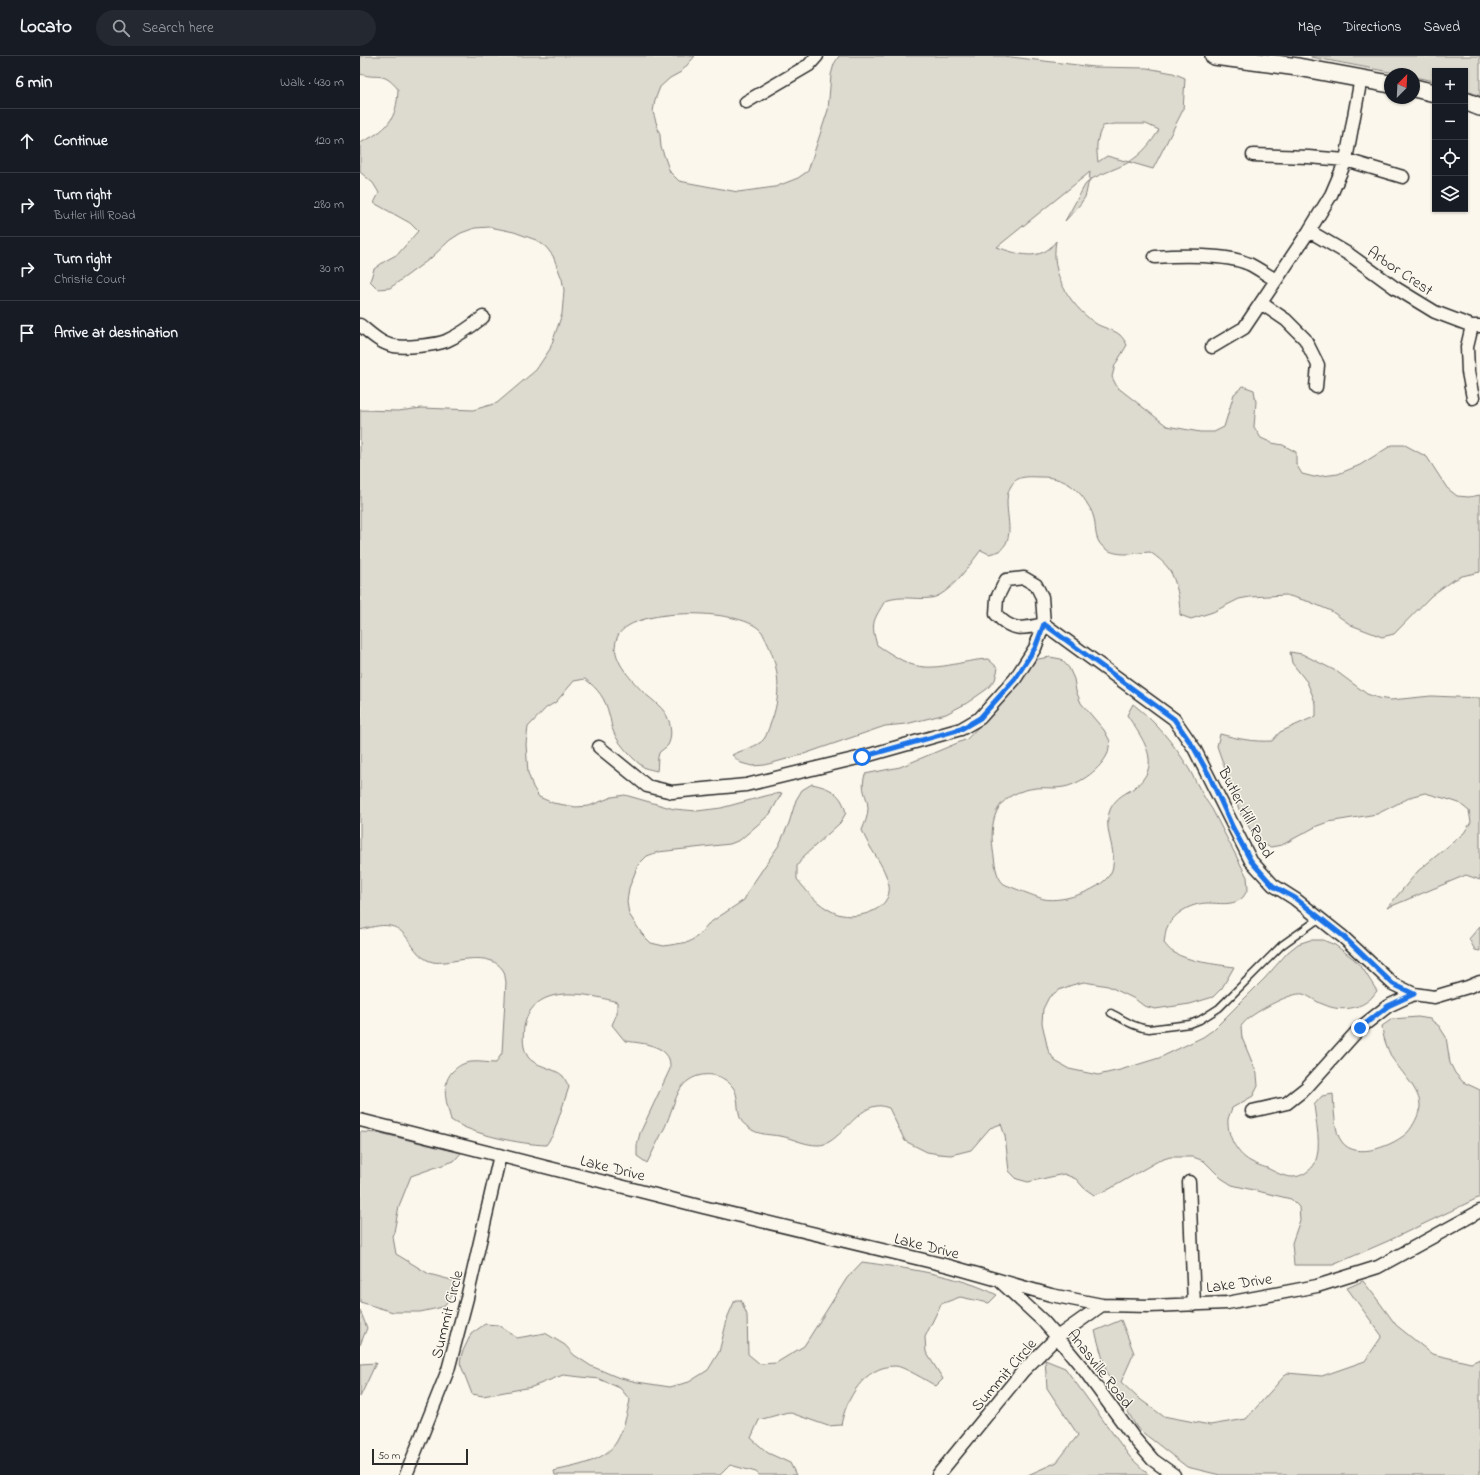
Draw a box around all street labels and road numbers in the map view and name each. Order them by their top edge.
street label: Arbor Crest [1362,241,1438,303]
street label: Butler Hill Road [1211,762,1279,863]
street label: Lake Drive [578,1149,648,1189]
street label: Lake Drive [892,1227,962,1267]
street label: Summit Circle [425,1267,471,1361]
street label: Lake Drive [1205,1267,1275,1300]
street label: Anasville Road [1061,1324,1138,1414]
street label: Summit Circle [966,1333,1044,1417]

